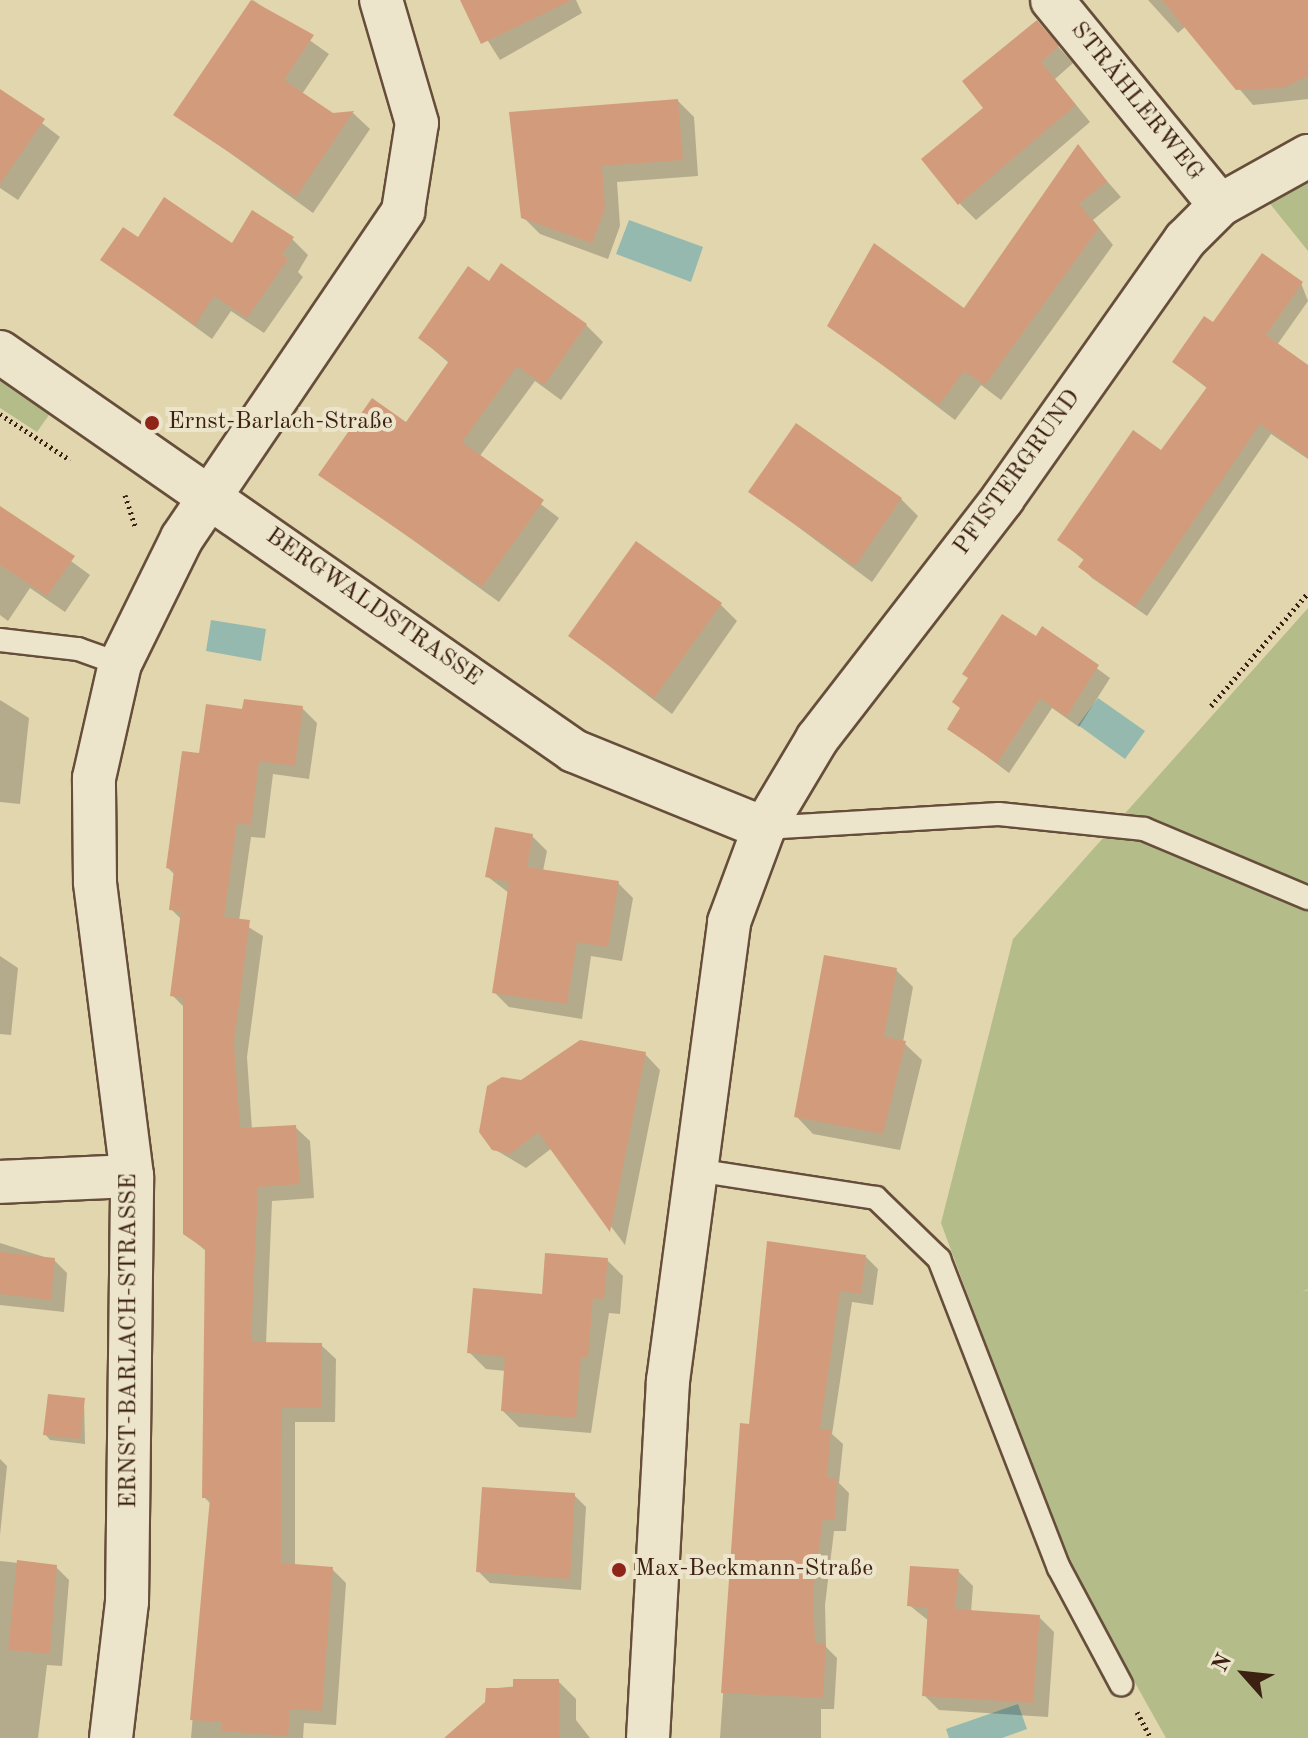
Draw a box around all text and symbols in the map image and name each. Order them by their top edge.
street label: STRÄHLERWEG [1063,17,1209,187]
street label: PFISTERGRUND [948,385,1088,561]
place label: Ernst-Barlach-Straße [168,409,393,437]
marker: Ernst-Barlach-Straße [143,414,161,432]
street label: BERGWALDSTRASSE [260,523,486,693]
street label: ERNST-BARLACH-STRASSE [116,1173,144,1509]
place label: Max-Beckmann-Straße [635,1556,873,1584]
marker: Max-Beckmann-Straße [610,1561,628,1579]
north arrow [1204,1634,1284,1714]
text: N [1209,1651,1236,1676]

